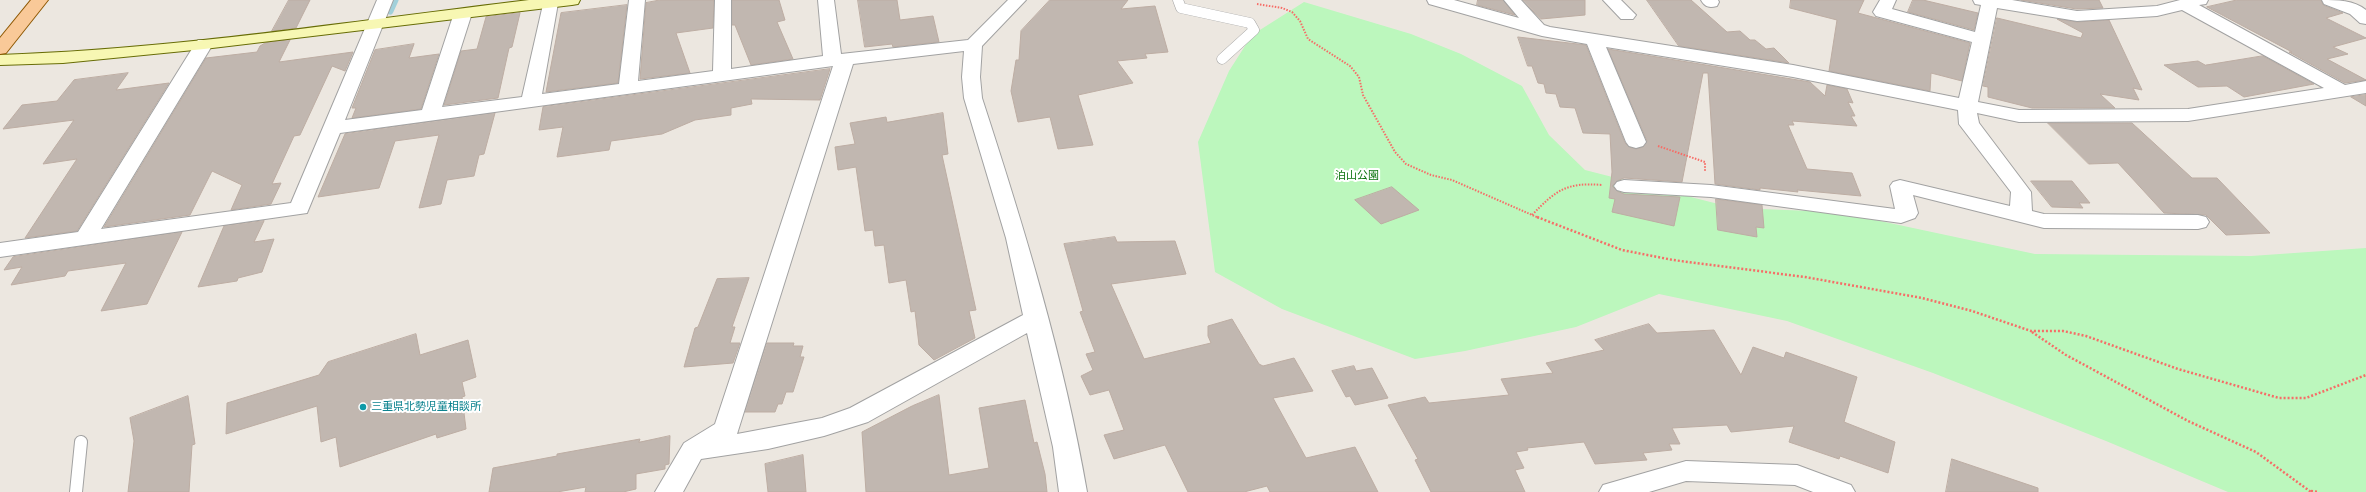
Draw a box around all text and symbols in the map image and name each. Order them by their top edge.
park label: 泊山公園 [1335,169,1379,183]
place label: 三重県北勢児童相談所 [371,400,481,414]
marker: 三重県北勢児童相談所 [358,402,368,412]

